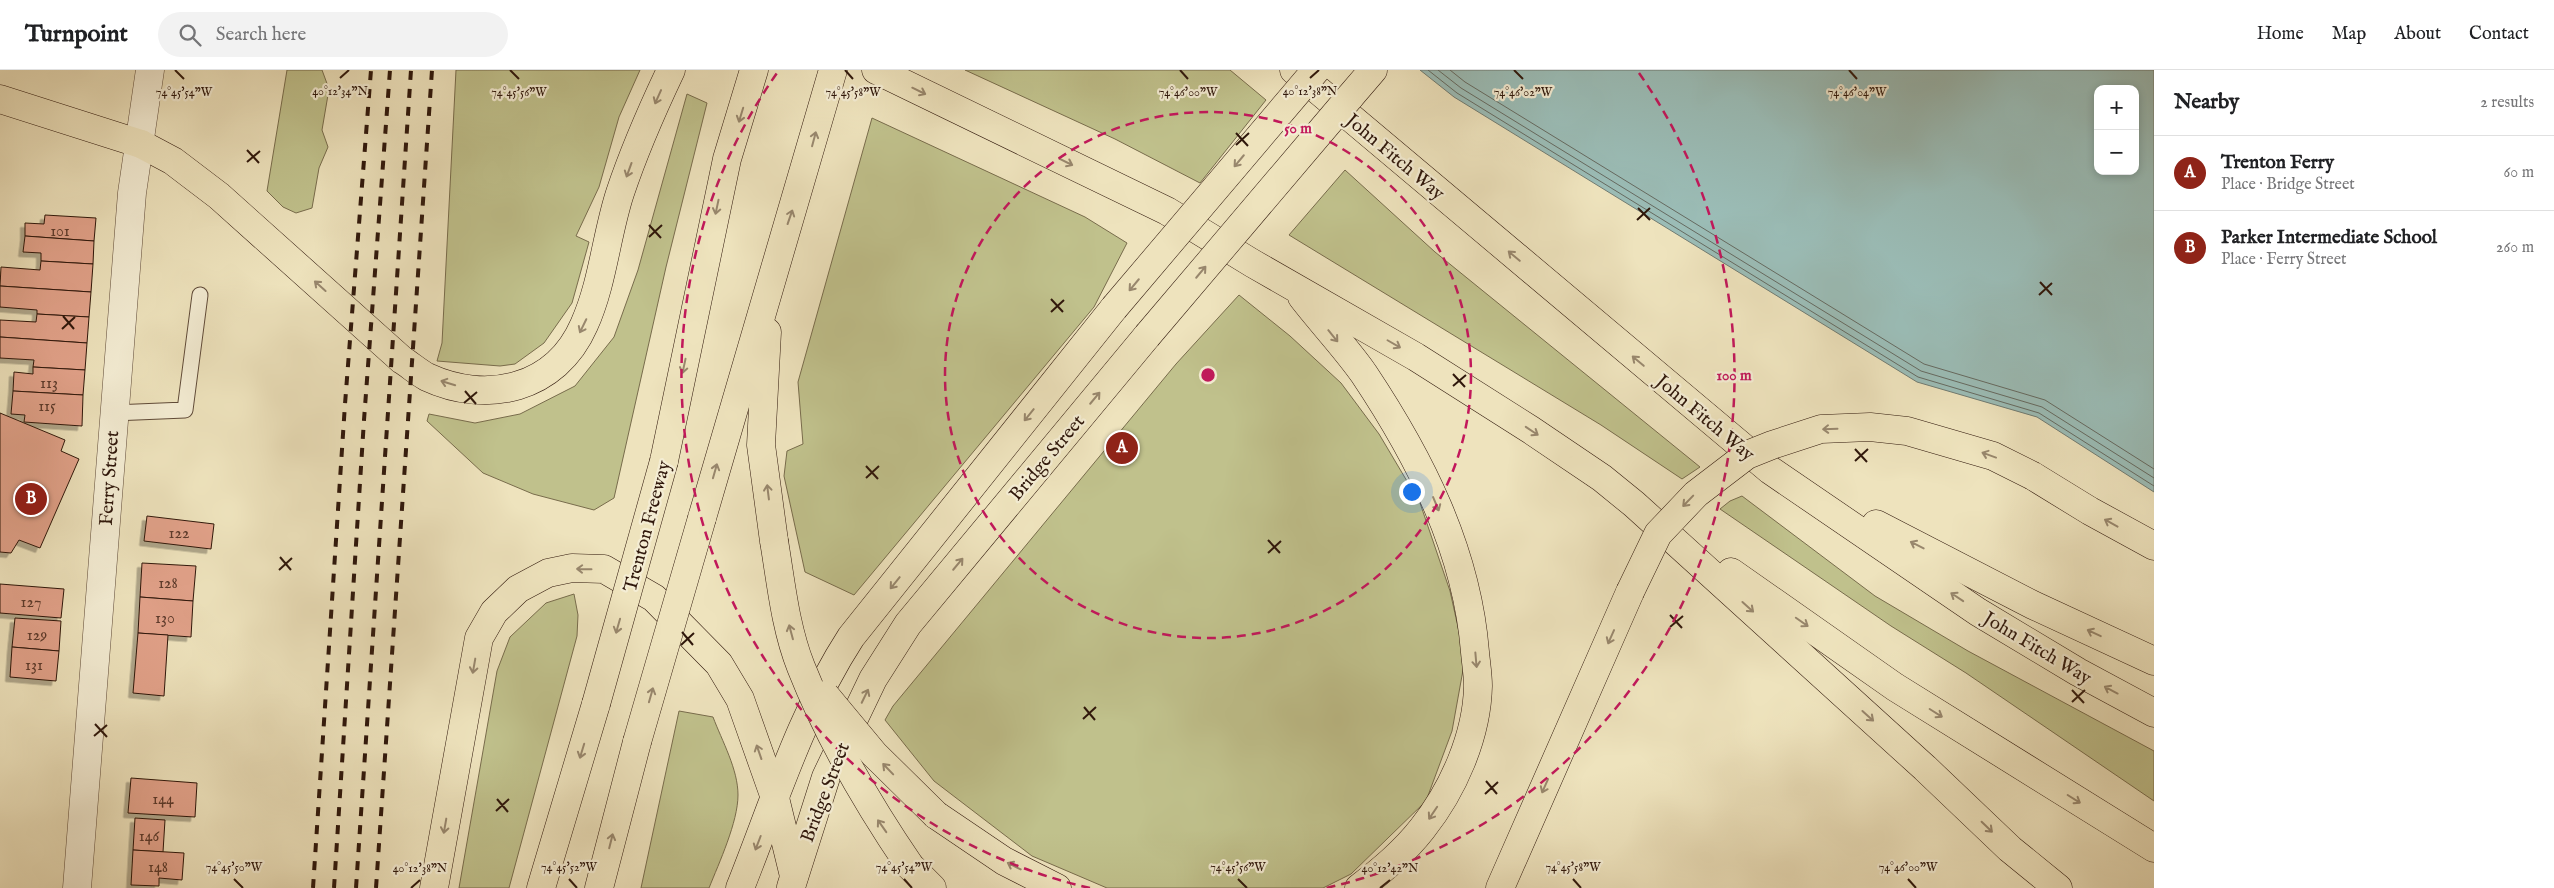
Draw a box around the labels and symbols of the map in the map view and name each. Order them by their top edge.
text: 40°12'34"N [312,84,368,99]
text: 40°12'38"N [1283,84,1338,99]
text: 74°45'54"W [156,85,213,100]
text: 74°45'56"W [491,85,547,100]
text: 74°45'58"W [825,85,881,100]
text: 74°46'00"W [1159,85,1218,100]
text: 74°46'02"W [1494,85,1553,100]
text: 74°46'04"W [1828,85,1887,100]
one-way arrow [912,87,927,97]
one-way arrow [653,89,663,104]
one-way arrow [735,106,745,122]
street label: John Fitch Way [1339,108,1450,206]
text: 50 m [1284,119,1312,138]
one-way arrow [809,131,819,147]
one-way arrow [1234,154,1245,167]
one-way arrow [1058,158,1073,167]
one-way arrow [624,162,633,178]
one-way arrow [712,198,722,214]
one-way arrow [786,210,795,226]
house number: 101 [50,222,70,242]
one-way arrow [1508,251,1521,262]
one-way arrow [1195,266,1206,279]
one-way arrow [1129,278,1140,291]
one-way arrow [314,281,327,292]
one-way arrow [578,318,587,333]
one-way arrow [1328,329,1339,342]
one-way arrow [1387,340,1401,350]
one-way arrow [1632,355,1645,366]
one-way arrow [679,357,688,373]
centre of rings [1199,366,1217,384]
text: 100 m [1716,366,1752,385]
street label: John Fitch Way [1649,369,1760,467]
house number: 113 [40,374,58,394]
one-way arrow [441,378,457,388]
one-way arrow [1089,392,1100,405]
house number: 115 [38,397,56,417]
one-way arrow [1024,408,1035,421]
street label: Bridge Street [1005,410,1091,506]
one-way arrow [1822,424,1838,434]
one-way arrow [1524,426,1538,436]
street label: Ferry Street [95,429,125,527]
pin: A [1106,429,1138,467]
one-way arrow [1982,450,1997,459]
street label: Trenton Freeway [619,458,677,595]
one-way arrow [711,464,721,480]
your location [1399,479,1425,505]
pin: B [15,480,47,518]
one-way arrow [763,485,773,501]
one-way arrow [1682,495,1694,507]
one-way arrow [1432,496,1442,511]
one-way arrow [2104,518,2119,528]
house number: 122 [169,524,189,544]
one-way arrow [1910,540,1925,549]
one-way arrow [953,557,964,570]
one-way arrow [576,564,592,573]
house number: 128 [158,574,178,594]
one-way arrow [889,576,900,589]
one-way arrow [1950,592,1964,603]
house number: 127 [21,593,41,613]
one-way arrow [1741,601,1754,613]
street label: John Fitch Way [1977,606,2096,691]
house number: 130 [155,609,175,629]
one-way arrow [613,617,622,633]
one-way arrow [1795,617,1809,627]
one-way arrow [786,625,796,641]
house number: 129 [27,626,47,646]
one-way arrow [2087,628,2102,638]
one-way arrow [1605,629,1615,644]
one-way arrow [1471,652,1481,668]
house number: 131 [25,656,43,676]
one-way arrow [469,658,479,674]
one-way arrow [2104,685,2119,694]
one-way arrow [646,687,656,703]
one-way arrow [860,689,870,704]
one-way arrow [1929,709,1943,719]
one-way arrow [1861,710,1874,722]
street label: Bridge Street [796,739,856,846]
one-way arrow [576,742,586,758]
one-way arrow [754,744,764,760]
one-way arrow [882,763,894,776]
one-way arrow [1540,778,1549,793]
house number: 144 [152,790,174,810]
one-way arrow [2067,794,2081,804]
one-way arrow [1428,806,1438,820]
one-way arrow [440,818,449,834]
one-way arrow [877,819,888,833]
one-way arrow [1981,821,1993,833]
house number: 146 [139,827,160,847]
one-way arrow [607,833,617,849]
one-way arrow [753,835,762,850]
house number: 148 [148,858,168,878]
text: 74°45'50"W [206,860,263,875]
text: 74°45'52"W [541,860,598,875]
text: 74°45'54"W [876,860,933,875]
text: 74°45'56"W [1210,860,1266,875]
text: 74°45'58"W [1545,860,1601,875]
text: 74°46'00"W [1879,860,1938,875]
text: 40°12'38"N [393,861,448,876]
one-way arrow [1006,861,1021,871]
text: 40°12'42"N [1362,861,1419,876]

